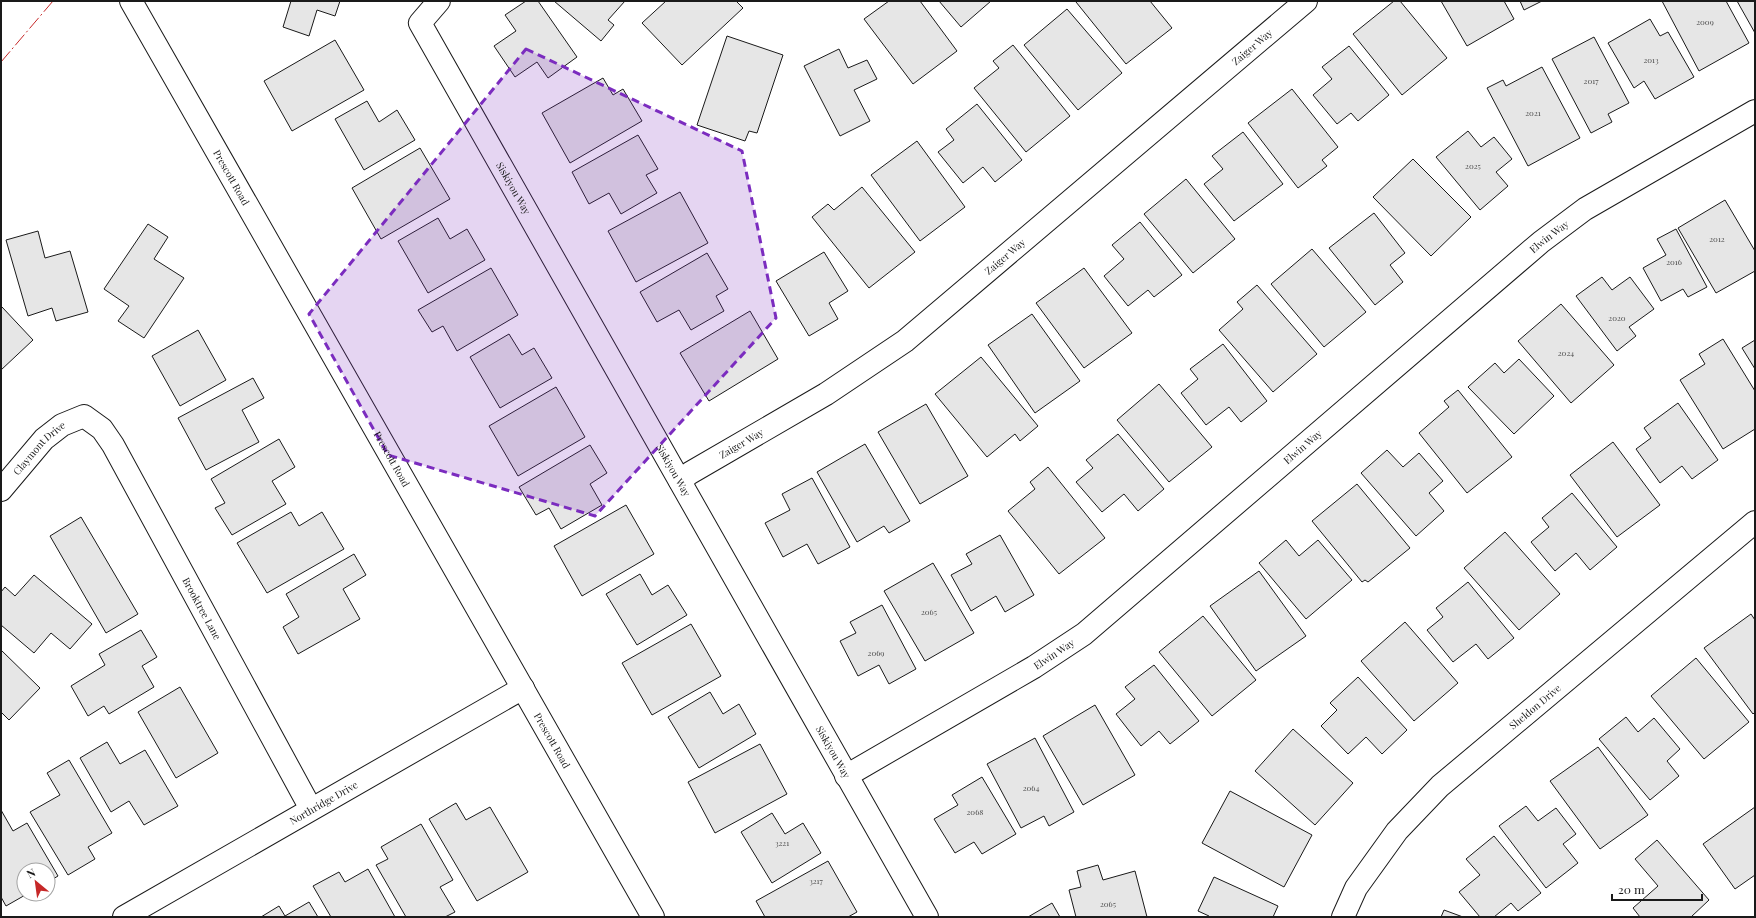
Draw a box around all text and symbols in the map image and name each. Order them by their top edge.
house number: 2009 [1696,16,1714,27]
street label: Zaiger Way [1229,26,1275,68]
house number: 2013 [1643,54,1659,65]
house number: 2017 [1584,75,1599,86]
house number: 2021 [1525,107,1541,118]
street label: Prescott Road [210,147,253,208]
street label: Siskiyou Way [493,159,534,217]
house number: 2025 [1465,160,1481,171]
street label: Elwin Way [1526,217,1571,256]
house number: 2012 [1709,233,1725,244]
street label: Zaiger Way [982,235,1028,278]
house number: 2016 [1666,256,1682,267]
house number: 2020 [1608,312,1626,323]
house number: 2024 [1558,347,1574,358]
street label: Claymont Drive [10,417,67,478]
street label: Zaiger Way [716,425,766,462]
street label: Elwin Way [1280,426,1325,467]
street label: Prescott Road [371,429,413,489]
street label: Siskiyou Way [653,441,694,499]
street label: Brooktree Lane [179,575,225,642]
house number: 2065 [921,606,937,617]
street label: Elwin Way [1031,635,1077,673]
house number: 2069 [868,647,884,658]
street label: Sheldon Drive [1506,681,1564,732]
street label: Prescott Road [531,710,574,771]
street label: Siskiyou Way [813,723,854,781]
street label: Northridge Drive [287,777,360,828]
house number: 2064 [1023,782,1039,793]
house number: 2068 [967,806,983,817]
house number: 3221 [775,837,789,848]
north arrow [16,862,56,902]
text: N [24,864,38,881]
house number: 3217 [809,875,824,886]
scale bar [1612,876,1702,902]
text: 20 m [1618,881,1645,897]
house number: 2065 [1100,898,1116,909]

